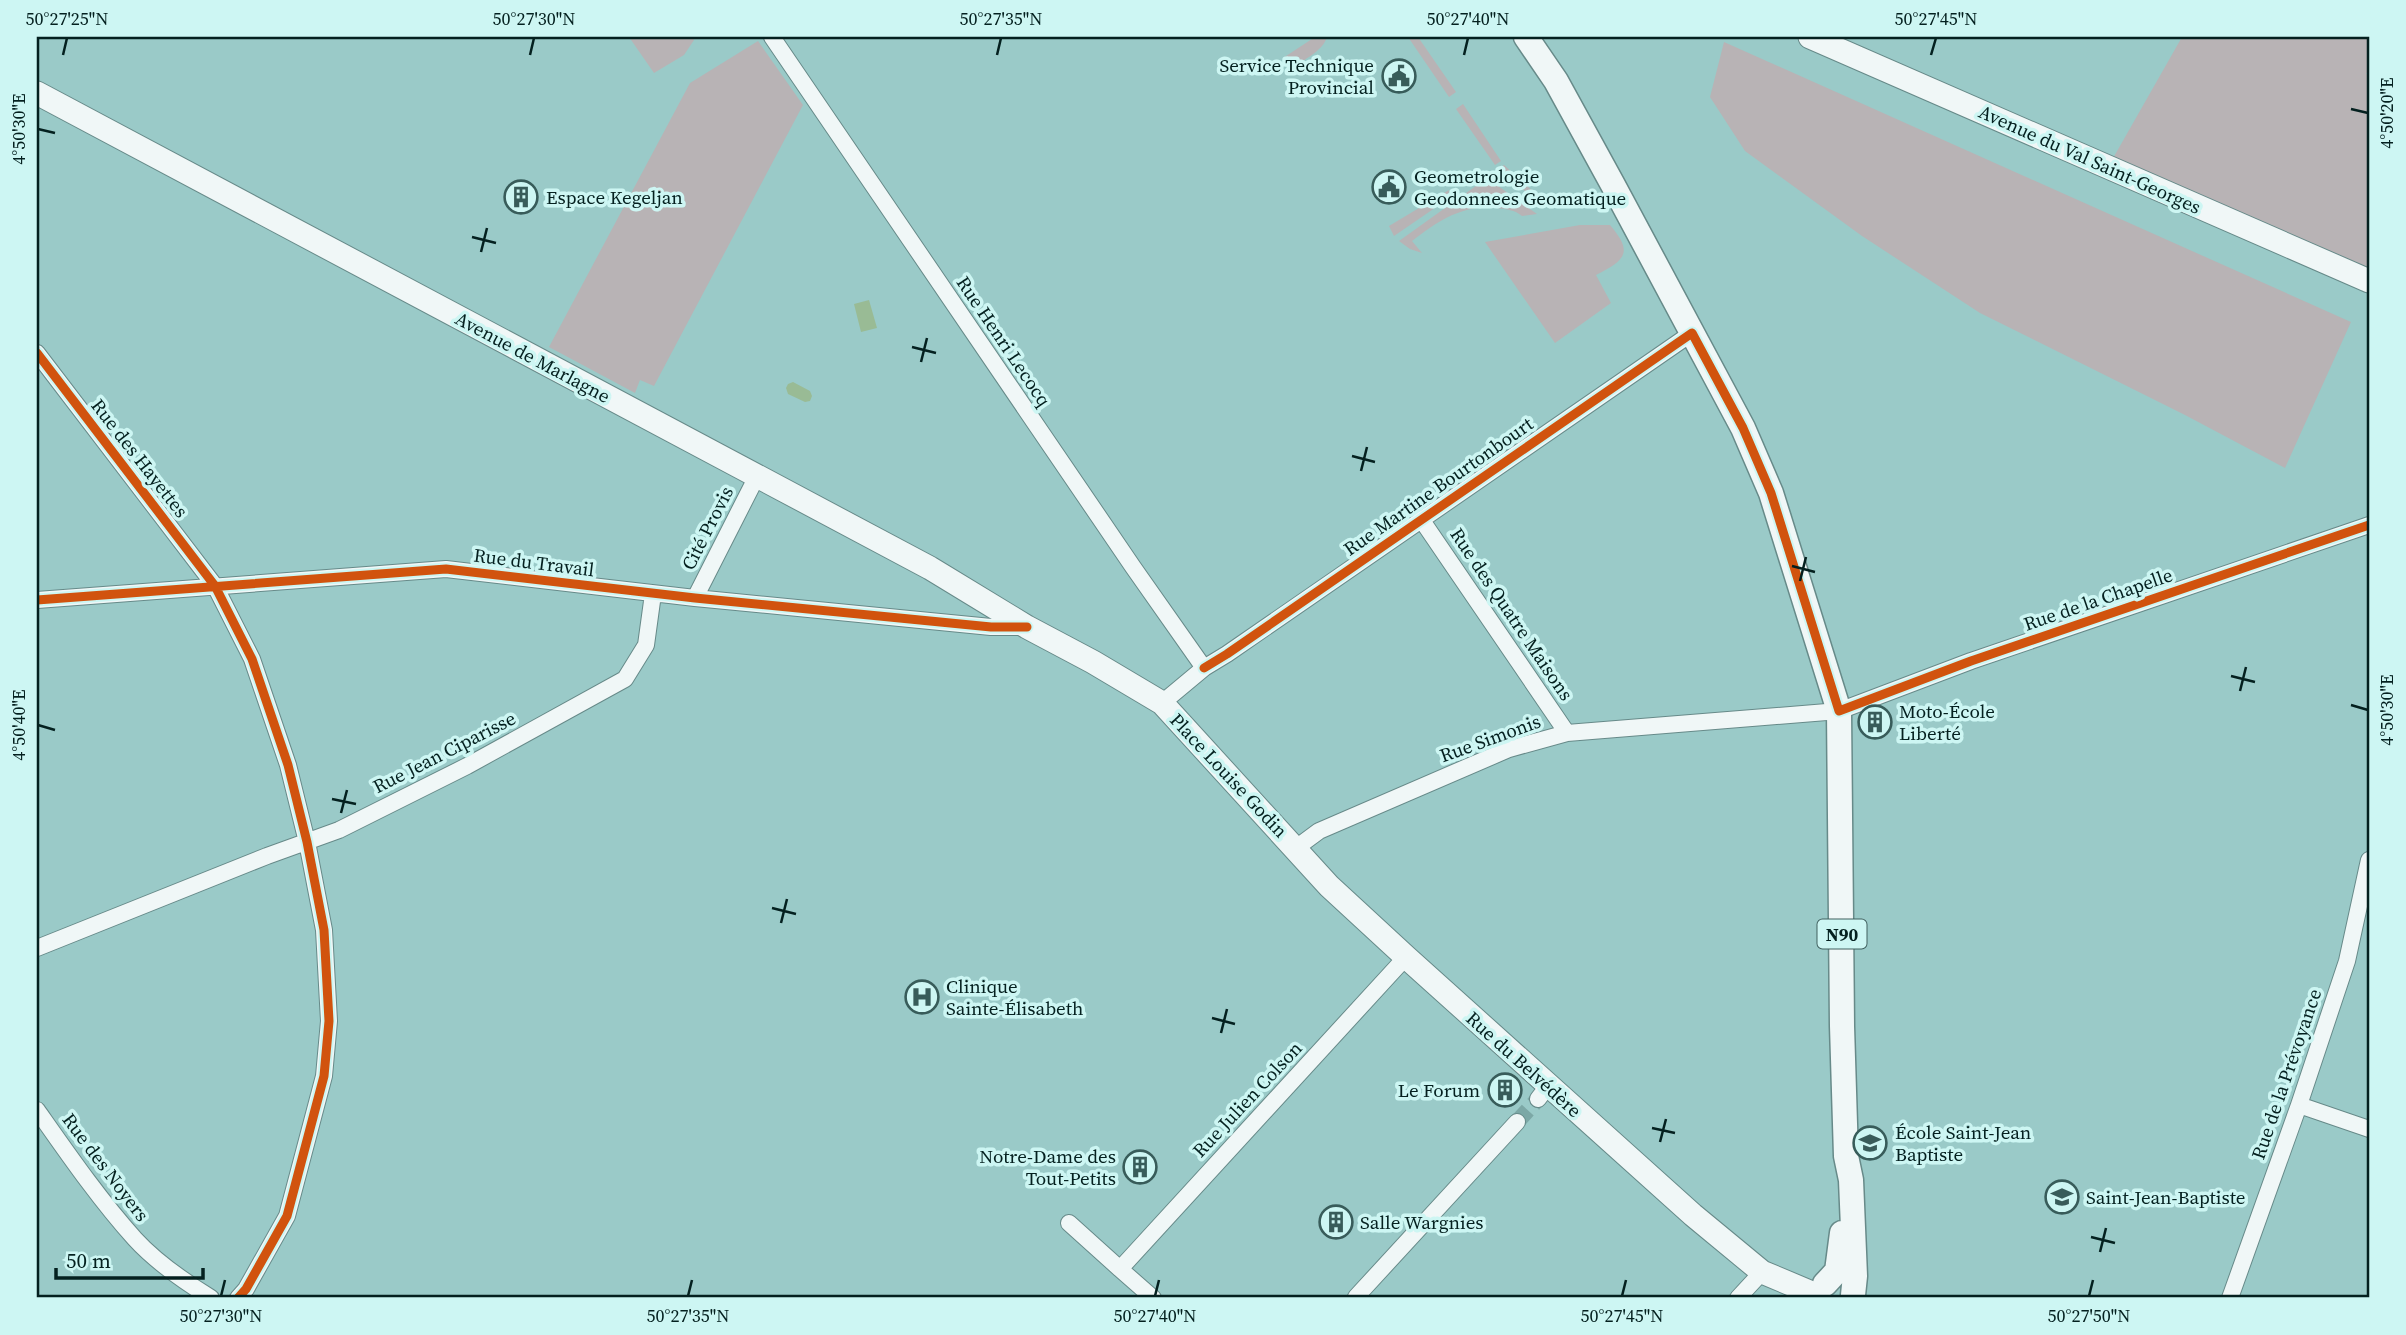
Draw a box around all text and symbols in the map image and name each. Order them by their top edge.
text: 50°27'25"N [26,6,108,31]
text: 50°27'30"N [493,6,575,31]
text: 50°27'35"N [960,6,1042,31]
text: 50°27'40"N [1427,6,1509,31]
text: 50°27'45"N [1895,6,1977,31]
place label: Service Technique Provincial [1219,52,1374,100]
public building icon: Service Technique Provincial [1380,57,1418,95]
text: 4°50'20"E [2374,77,2399,149]
text: 4°50'30"E [6,93,31,165]
street label: Avenue du Val Saint-Georges [1975,98,2205,220]
place label: Geometrologie Geodonnees Geomatique [1414,163,1626,211]
public building icon: Geometrologie Geodonnees Geomatique [1370,168,1408,206]
building icon: Espace Kegeljan [502,178,540,216]
place label: Espace Kegeljan [546,184,683,210]
street label: Rue Henri Lecocq [951,271,1057,411]
street label: Avenue de Marlagne [451,305,615,409]
street label: Rue des Hayettes [85,393,195,523]
street label: Rue Martine Bourtonbourt [1338,410,1539,561]
street label: Cité Provis [675,482,739,574]
street label: Rue des Quatre Maisons [1444,523,1580,705]
street label: Rue du Travail [472,542,596,582]
street label: Rue de la Chapelle [2020,561,2176,637]
text: 4°50'30"E [2374,674,2399,746]
text: 4°50'40"E [6,689,31,761]
place label: Moto-École Liberté [1899,698,1995,746]
building icon: Moto-École Liberté [1856,703,1894,741]
street label: Rue Jean Ciparisse [368,705,520,799]
street label: Place Louise Godin [1164,707,1294,843]
street label: Rue Simonis [1436,708,1544,768]
road number: N90 [1818,919,1867,948]
place label: Clinique Sainte-Élisabeth [946,973,1083,1021]
hospital icon: Clinique Sainte-Élisabeth [903,978,941,1016]
street label: Rue de la Prévoyance [2245,985,2327,1163]
street label: Rue du Belvédère [1461,1005,1587,1123]
street label: Rue Julien Colson [1186,1035,1308,1163]
building icon: Le Forum [1486,1071,1524,1109]
place label: Le Forum [1398,1077,1480,1103]
street label: Rue des Noyers [57,1107,155,1227]
place label: École Saint-Jean Baptiste [1895,1119,2031,1167]
school or university icon: École Saint-Jean Baptiste [1851,1124,1889,1162]
place label: Notre-Dame des Tout-Petits [979,1143,1116,1191]
building icon: Notre-Dame des Tout-Petits [1121,1148,1159,1186]
school or university icon: Saint-Jean-Baptiste [2043,1178,2081,1216]
place label: Saint-Jean-Baptiste [2086,1184,2246,1210]
building icon: Salle Wargnies [1317,1203,1355,1241]
place label: Salle Wargnies [1360,1209,1484,1235]
scale bar [56,1237,203,1281]
text: 50 m [66,1246,111,1275]
text: 50°27'30"N [180,1303,262,1328]
text: 50°27'35"N [647,1303,729,1328]
text: 50°27'40"N [1114,1303,1196,1328]
text: 50°27'45"N [1581,1303,1663,1328]
text: 50°27'50"N [2048,1303,2130,1328]

